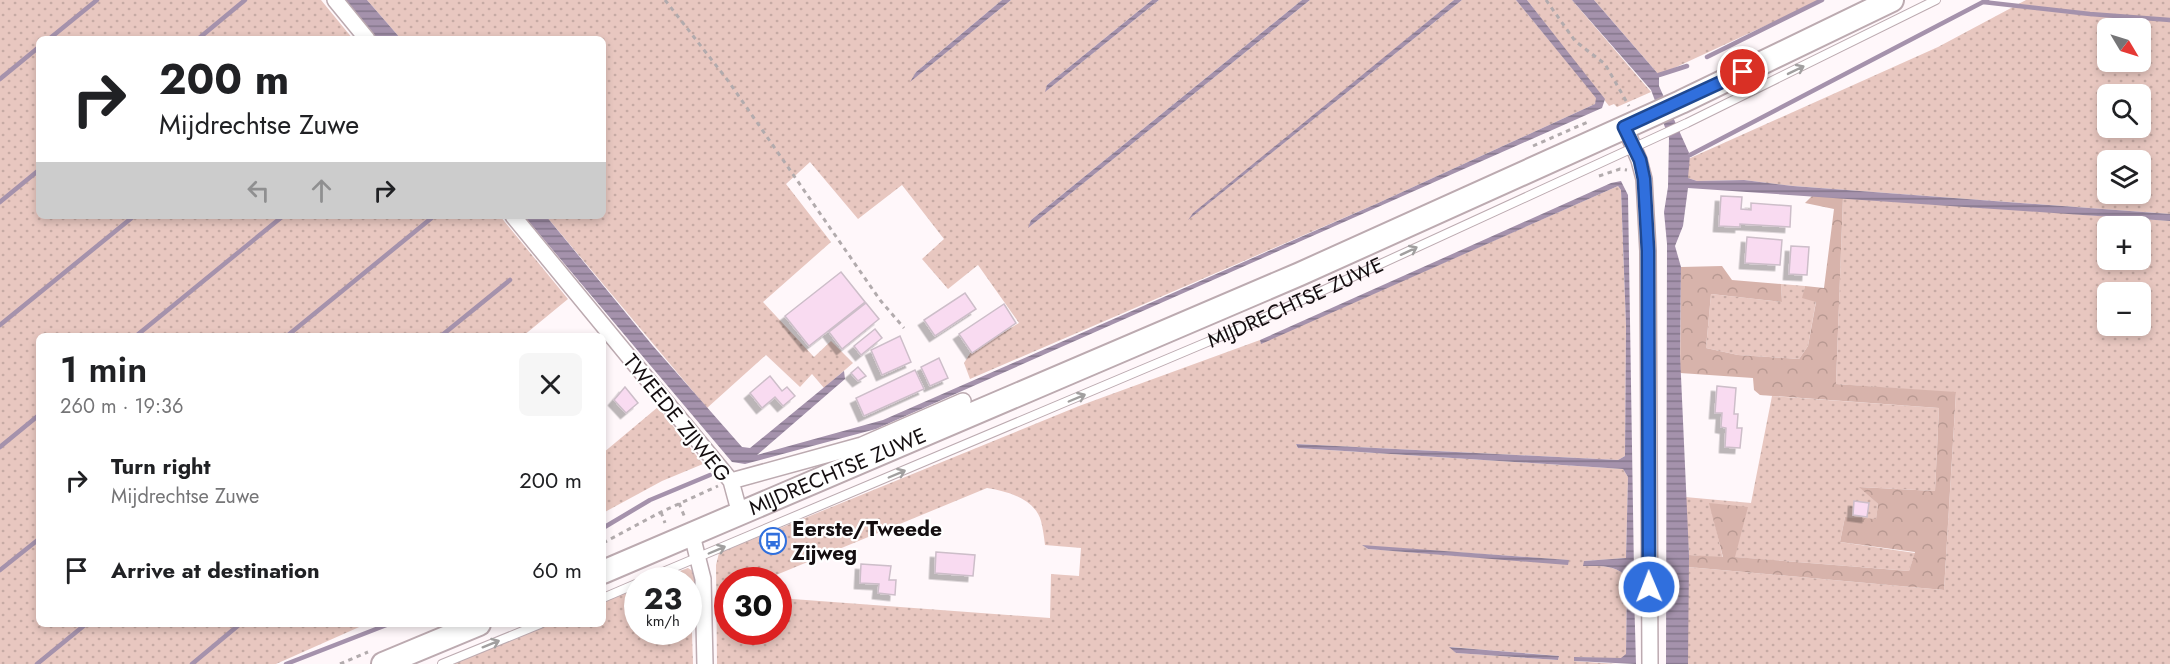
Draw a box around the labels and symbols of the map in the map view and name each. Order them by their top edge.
north arrow [2097,18,2151,72]
pin [1717,46,1768,97]
one-way arrow [1787,63,1805,75]
one-way arrow [1399,245,1417,257]
street label: MIJDRECHTSE ZUWE [1203,250,1388,355]
street label: TWEEDE ZIJWEG [616,348,738,488]
one-way arrow [1067,392,1085,403]
street label: MIJDRECHTSE ZUWE [744,421,931,523]
one-way arrow [888,468,906,479]
place label: Eerste/Tweede Zijweg [792,514,942,568]
bus stop icon: Eerste/Tweede Zijweg [758,526,788,556]
one-way arrow [708,543,726,555]
position arrow [1617,555,1681,619]
speed limit sign: 30 [714,567,792,645]
one-way arrow [481,638,500,649]

